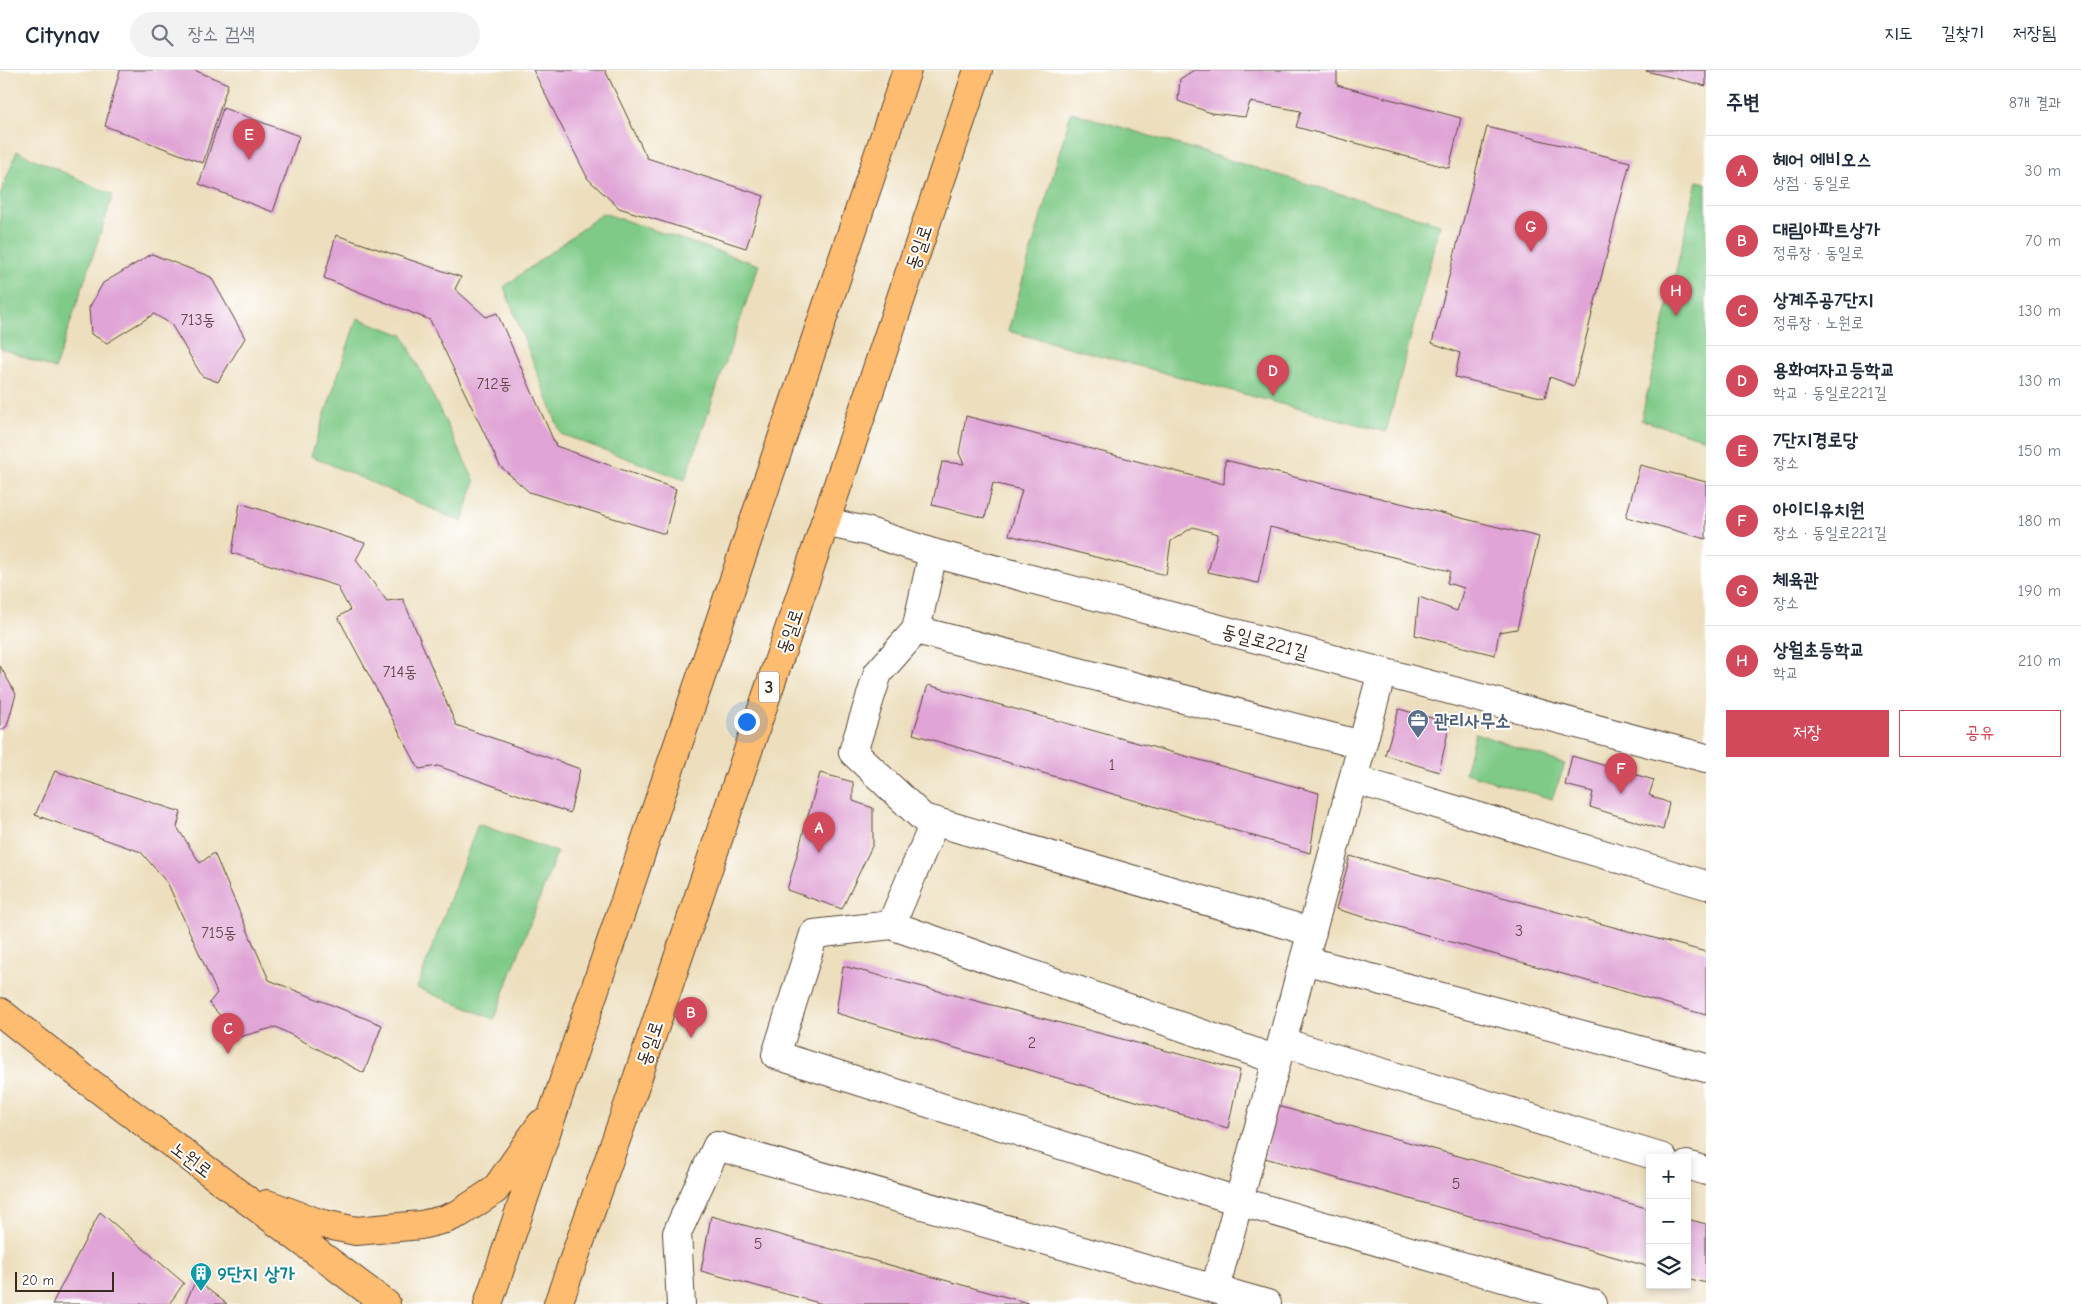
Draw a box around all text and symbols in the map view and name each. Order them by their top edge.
search box [130,12,480,57]
text: Citynav [25,21,100,49]
icon: search [148,21,176,49]
text: 장소 검색 [188,23,255,45]
text: 지도 [1884,23,1913,44]
text: 길찾기 [1941,23,1985,44]
text: 저장됨 [2013,23,2056,44]
text: 주변 [1726,90,1760,114]
text: 8개 결과 [2009,94,2061,112]
pin: E [233,119,265,160]
text: 헤어 에비오스 [1773,149,1872,171]
text: A [1738,162,1746,180]
text: 30 m [2025,162,2061,180]
text: 상점 · 동일로 [1773,174,1851,192]
pin: G [1515,211,1547,252]
text: 대림아파트상가 [1773,219,1880,241]
street label: 동일로 [901,222,937,273]
text: B [1737,232,1747,250]
text: 70 m [2025,232,2061,250]
text: 정류장 · 동일로 [1773,244,1864,262]
pin: H [1660,275,1692,316]
text: 상계주공7단지 [1773,289,1873,311]
text: C [1737,302,1747,320]
text: 130 m [2018,302,2061,320]
house number: 713동 [181,311,215,329]
text: 정류장 · 노원로 [1773,314,1864,332]
pin: D [1257,355,1289,396]
text: 용화여자고등학교 [1773,359,1895,381]
text: D [1737,372,1747,390]
text: 130 m [2018,372,2061,390]
house number: 712동 [476,375,512,393]
text: 학교 · 동일로221길 [1773,384,1887,402]
text: 7단지경로당 [1773,429,1858,451]
text: E [1737,442,1747,460]
text: 150 m [2018,442,2061,460]
text: 장소 [1773,454,1799,472]
text: 아이디유치원 [1773,499,1865,521]
text: F [1737,512,1747,530]
text: 180 m [2018,512,2061,530]
text: 장소 · 동일로221길 [1773,524,1887,542]
text: 체육관 [1773,569,1819,591]
text: G [1736,582,1748,600]
text: 190 m [2018,582,2061,600]
text: 장소 [1773,594,1799,612]
street label: 동일로 [772,606,808,657]
street label: 동일로221길 [1219,620,1310,664]
text: 상월초등학교 [1773,639,1865,661]
text: H [1736,652,1748,670]
text: 210 m [2018,652,2061,670]
house number: 714동 [383,663,417,681]
text: 학교 [1773,664,1799,682]
road number: 3 [759,672,779,702]
office icon: 관리사무소 [1406,708,1430,739]
your location [734,709,760,735]
place label: 관리사무소 [1434,710,1510,732]
button: 저장 [1726,710,1889,757]
button: 공유 [1899,710,2061,757]
pin: F [1605,753,1637,794]
house number: 1 [1109,756,1115,774]
pin: A [803,812,835,853]
house number: 3 [1515,922,1523,940]
house number: 715동 [201,924,237,942]
pin: B [675,997,707,1038]
pin: C [212,1013,244,1054]
street label: 동일로 [632,1018,668,1069]
house number: 2 [1028,1034,1036,1052]
street label: 노원로 [166,1137,216,1182]
map controls [1646,1154,1691,1289]
button: + [1646,1154,1691,1199]
house number: 5 [1452,1175,1460,1193]
button: − [1646,1199,1691,1244]
house number: 5 [754,1235,762,1253]
button: layers [1646,1244,1691,1289]
building icon: 9단지 상가 [189,1261,213,1292]
place label: 9단지 상가 [217,1263,296,1285]
scale bar [15,1269,114,1292]
text: 20 m [22,1272,54,1289]

